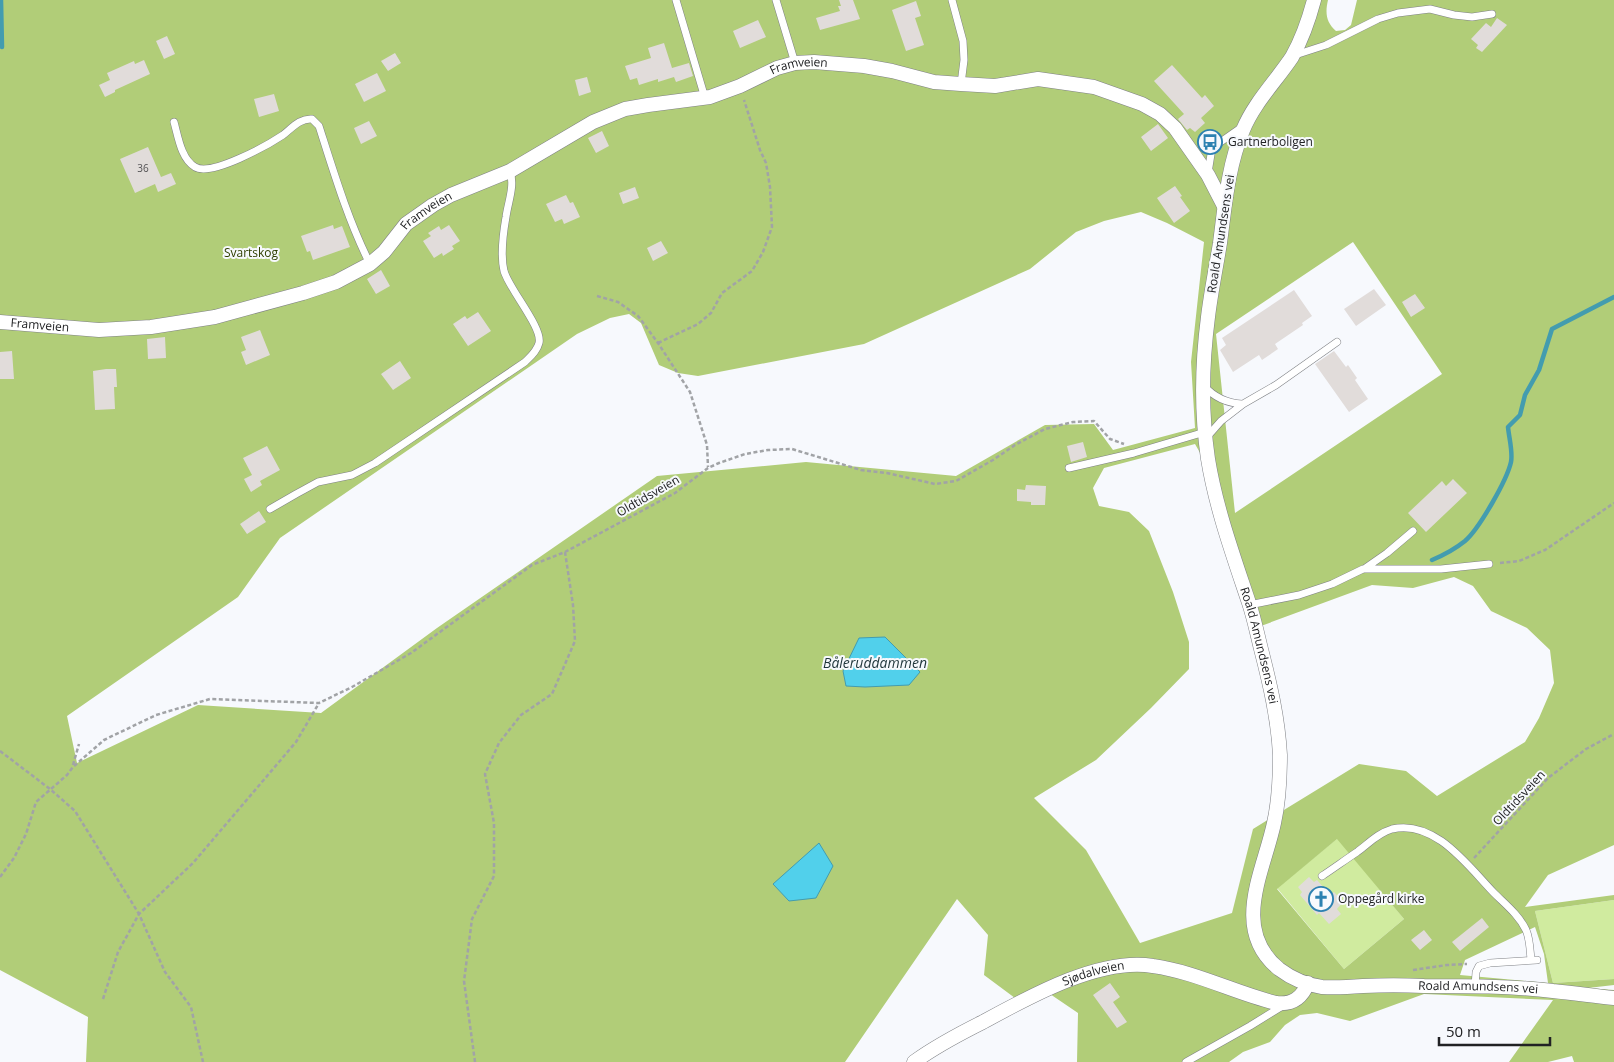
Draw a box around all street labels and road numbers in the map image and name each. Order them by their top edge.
street label: Framveien [767,53,828,78]
street label: Roald Amundsens vei [1203,173,1238,294]
street label: Framveien [396,187,455,233]
street label: Framveien [10,314,70,336]
street label: Oldtidsveien [613,471,682,520]
street label: Roald Amundsens vei [1236,585,1282,705]
street label: Oldtidsveien [1489,766,1549,829]
street label: Sjødalveien [1060,956,1125,990]
street label: Roald Amundsens vei [1418,977,1539,997]

